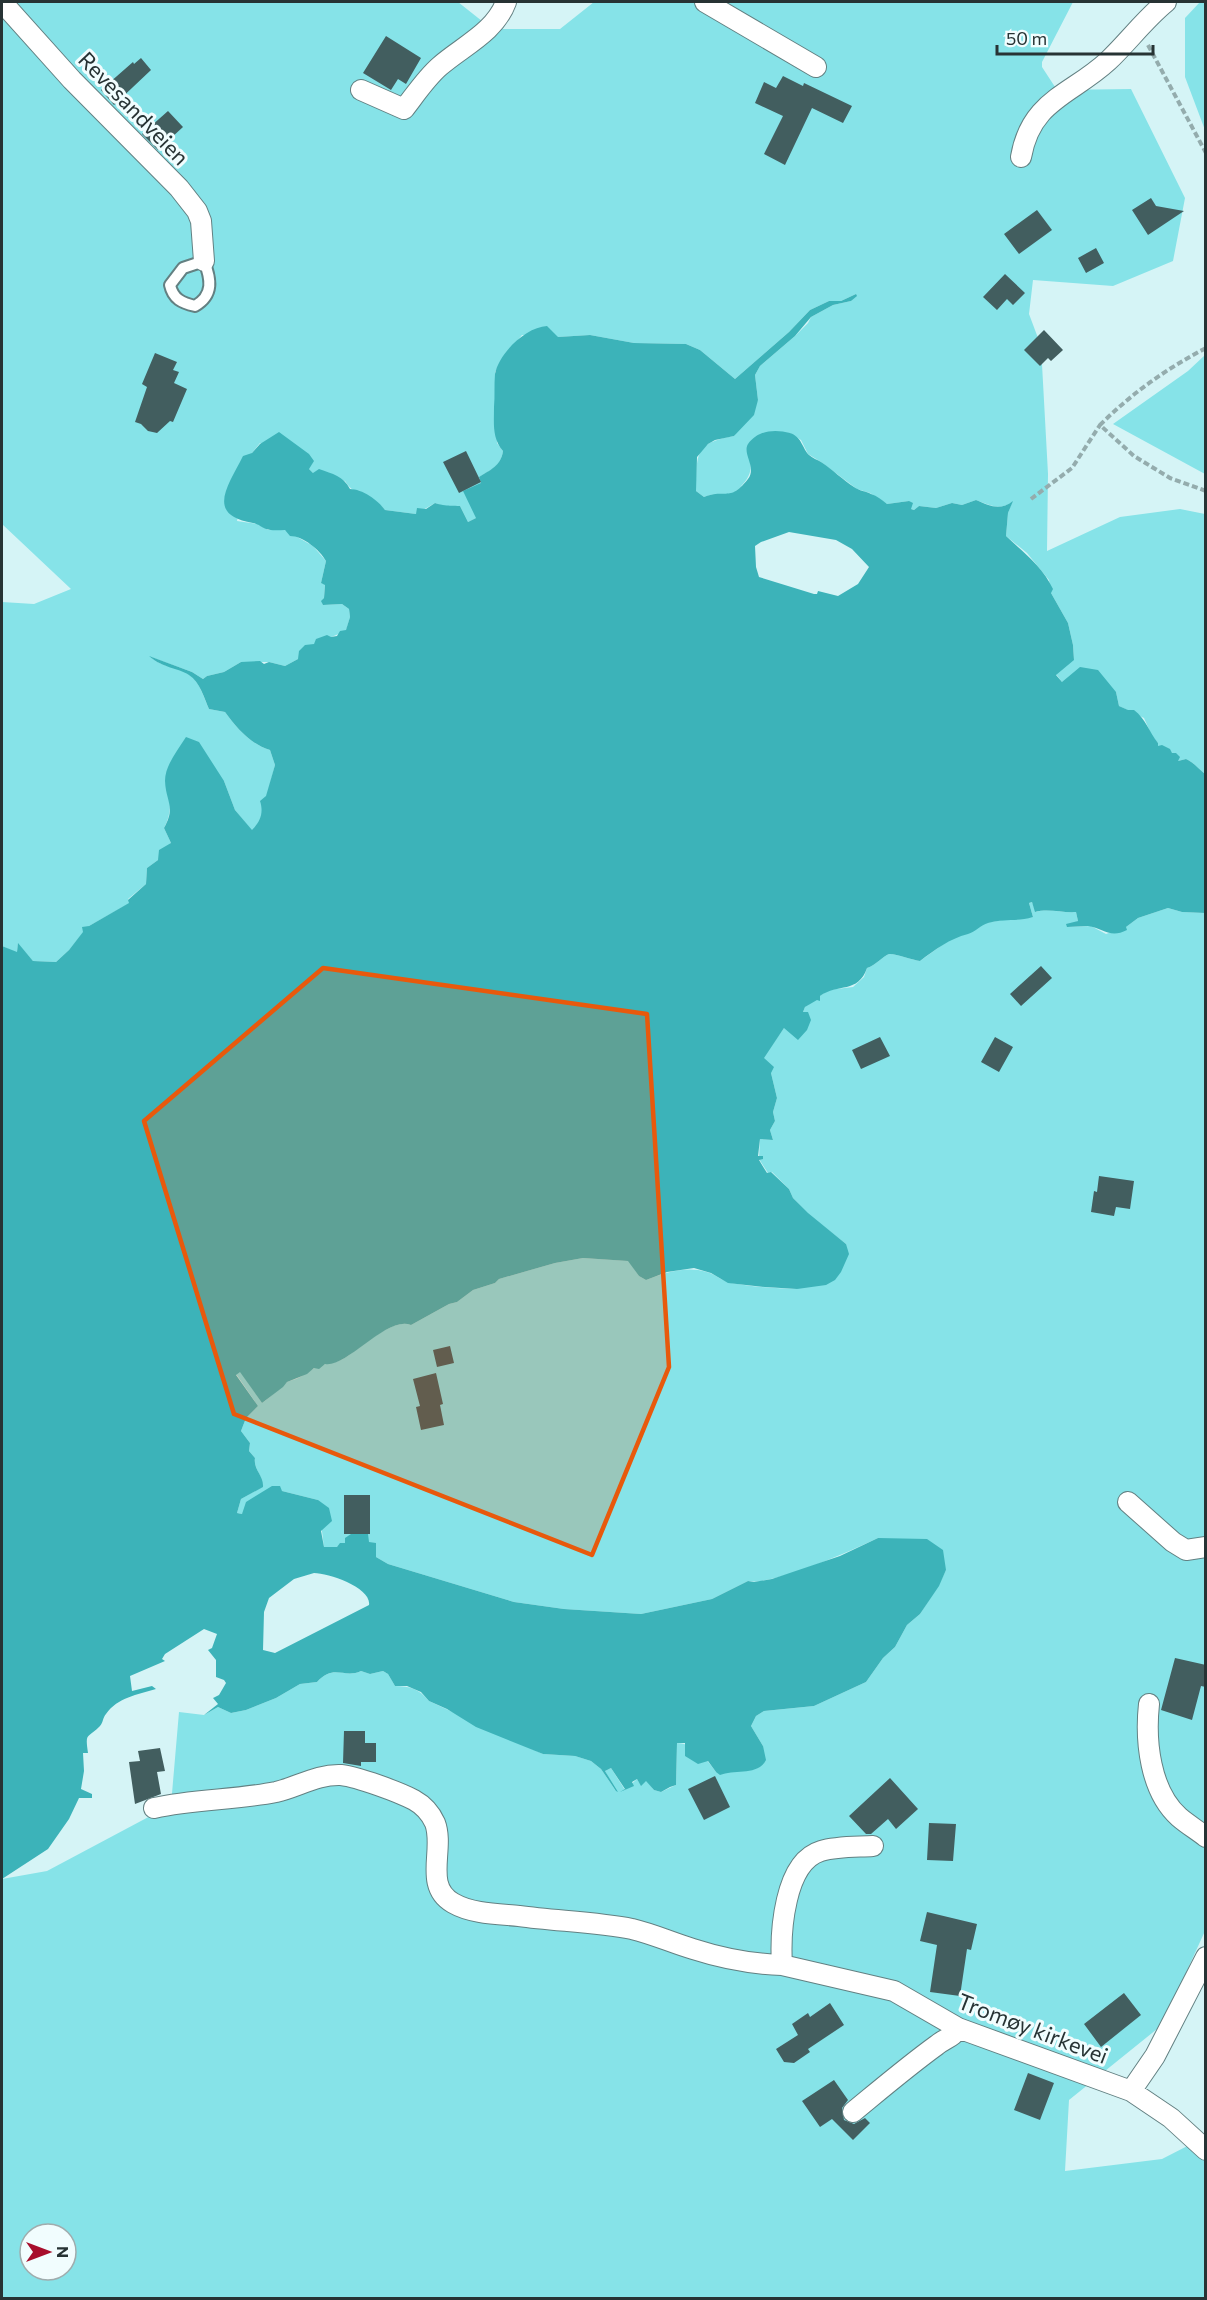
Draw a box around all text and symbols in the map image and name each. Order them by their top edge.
scale bar [997,18,1153,56]
text: 50 m [1006,27,1047,49]
street label: Revesandveien [73,46,195,170]
street label: Tromøy kirkevei [954,1987,1112,2069]
north arrow [18,2222,78,2282]
text: N [54,2246,73,2258]

